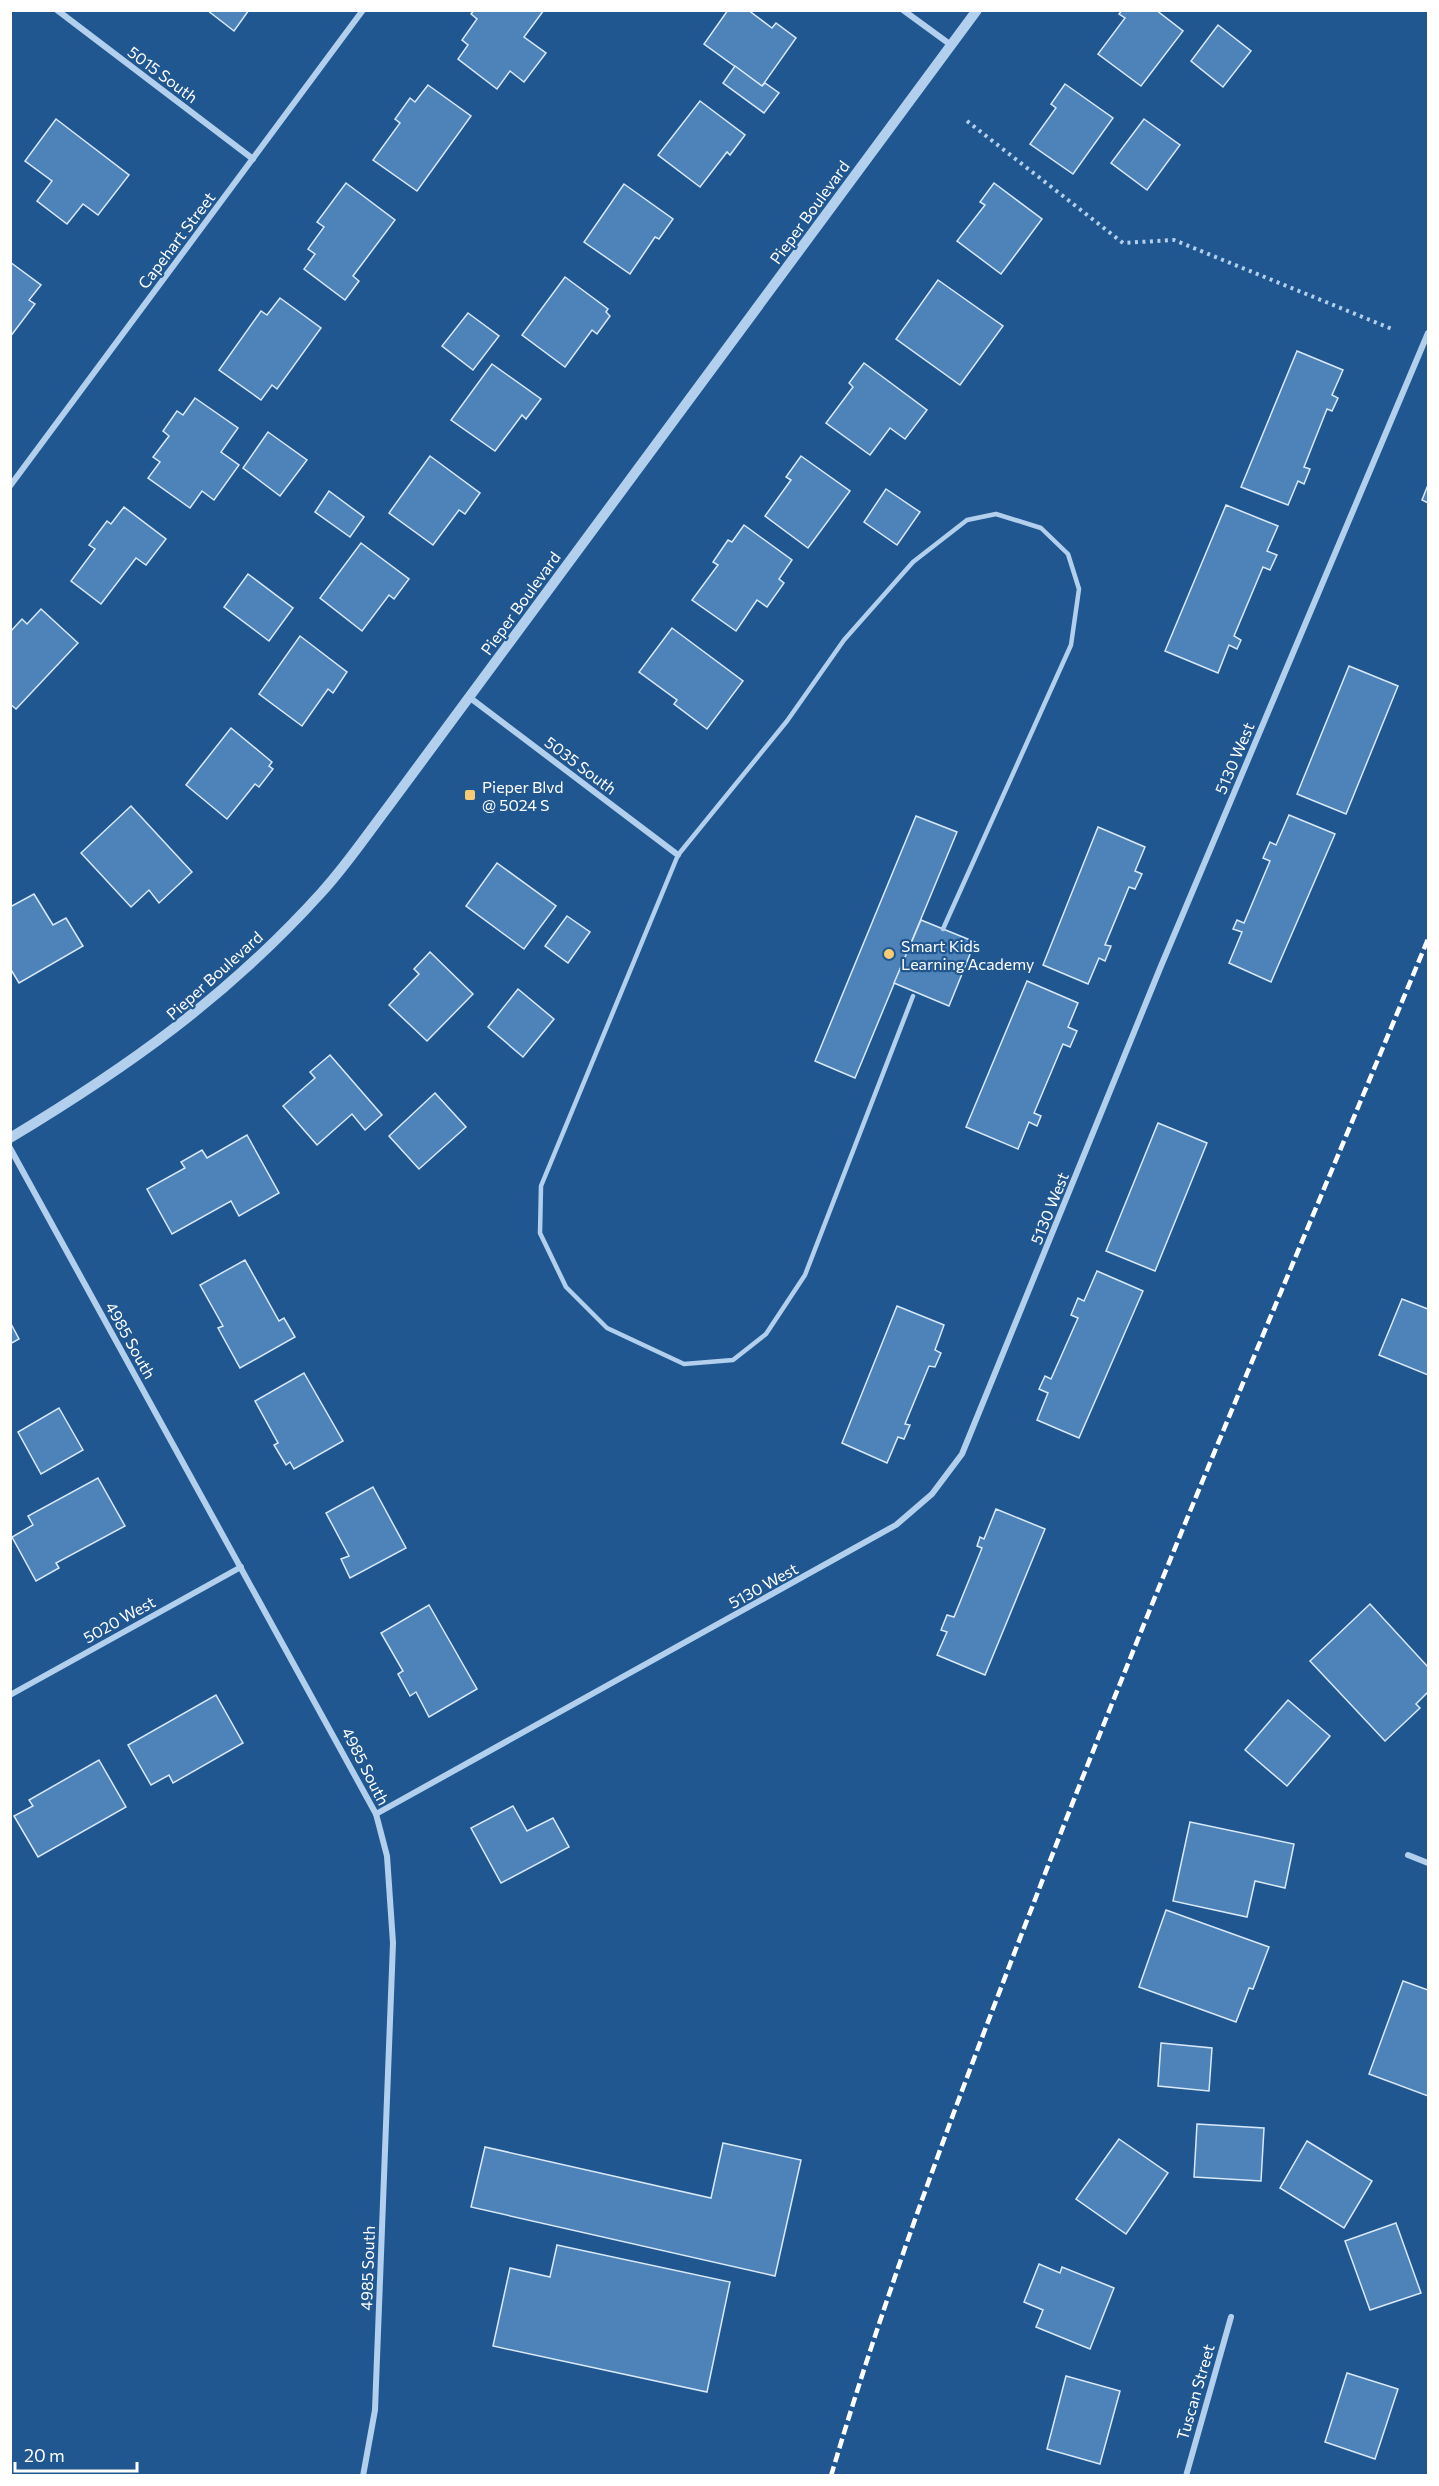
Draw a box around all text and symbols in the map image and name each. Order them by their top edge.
street label: 5015 South [124,42,202,106]
street label: Pieper Boulevard [765,157,853,267]
street label: Capehart Street [134,188,219,292]
street label: Pieper Boulevard [476,548,564,658]
street label: 5130 West [1210,719,1258,797]
street label: 5035 South [542,732,620,798]
place label: Pieper Blvd @ 5024 S [482,777,564,814]
marker: Pieper Blvd @ 5024 S [463,788,477,802]
street label: Pieper Boulevard [162,927,266,1023]
place label: Smart Kids Learning Academy [901,936,1034,973]
marker: Smart Kids Learning Academy [882,947,896,961]
street label: 5130 West [1026,1169,1072,1247]
street label: 4985 South [102,1298,160,1382]
street label: 5130 West [725,1558,801,1612]
street label: 5020 West [80,1591,159,1647]
street label: 4985 South [338,1724,394,1808]
street label: 4985 South [356,2225,378,2311]
street label: Tuscan Street [1172,2341,1218,2442]
scale bar [15,2435,136,2473]
text: 20 m [24,2444,65,2466]

